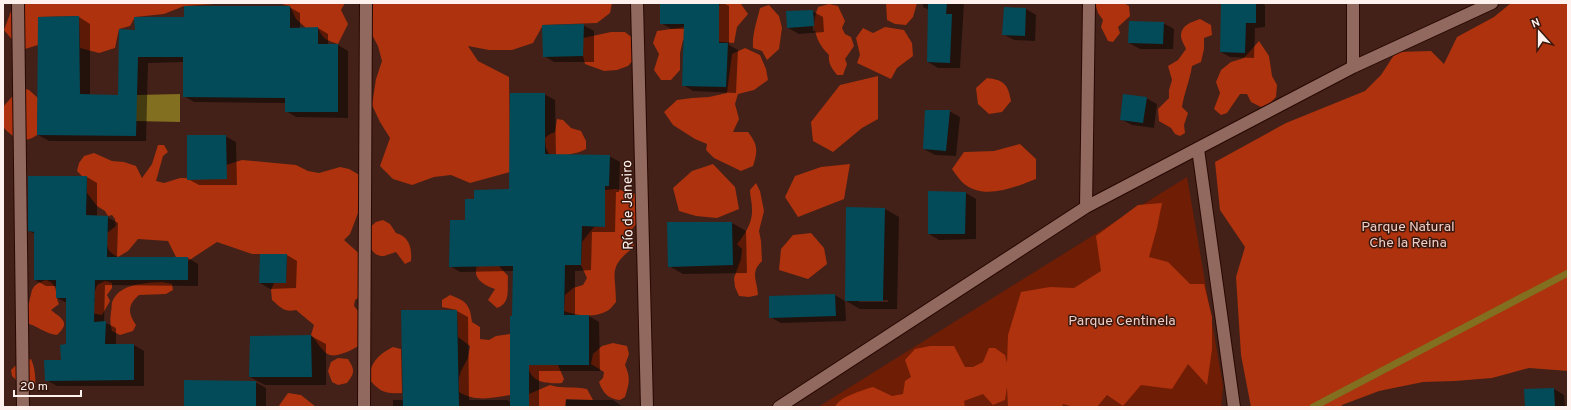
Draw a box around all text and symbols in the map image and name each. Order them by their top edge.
north arrow [1519,12,1559,52]
text: N [1530,16,1542,32]
street label: Río de Janeiro [619,160,638,250]
park label: Parque Natural Che la Reina [1361,219,1455,252]
park label: Parque Centinela [1068,313,1176,330]
scale bar [14,372,81,398]
text: 20 m [20,379,48,395]

